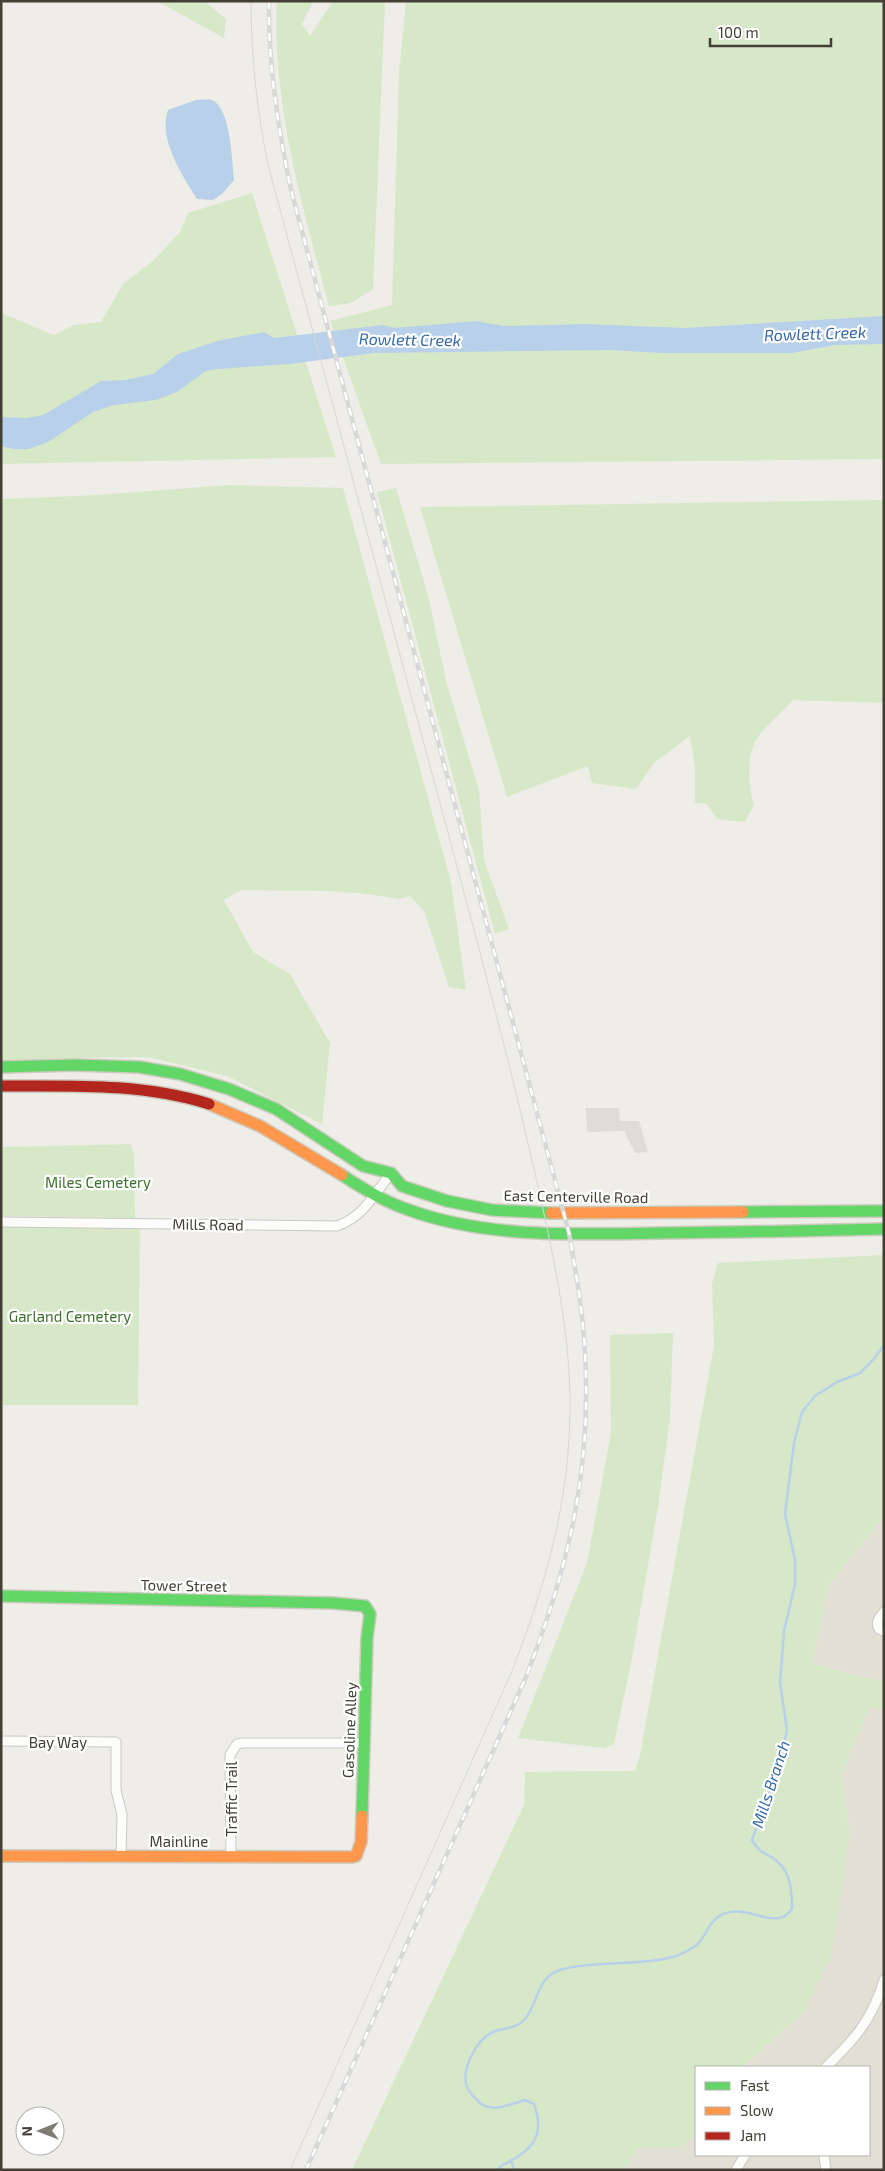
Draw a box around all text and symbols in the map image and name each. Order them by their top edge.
scale bar [710,15,831,47]
text: 100 m [718,23,759,41]
water label: Rowlett Creek [764,322,866,344]
water label: Rowlett Creek [359,329,461,349]
park label: Miles Cemetery [45,1173,151,1191]
street label: East Centerville Road [503,1186,649,1206]
street label: Mills Road [172,1214,244,1234]
park label: Garland Cemetery [9,1307,131,1325]
street label: Tower Street [141,1575,228,1595]
street label: Gasoline Alley [338,1682,360,1778]
street label: Bay Way [29,1733,87,1751]
water label: Mills Branch [747,1738,793,1830]
street label: Traffic Trail [222,1761,240,1837]
street label: Mainline [150,1832,208,1850]
legend [695,2066,870,2156]
text: Fast [740,2076,770,2094]
text: Slow [740,2101,774,2119]
north arrow [15,2106,65,2156]
text: N [18,2126,35,2136]
text: Jam [740,2126,766,2144]

